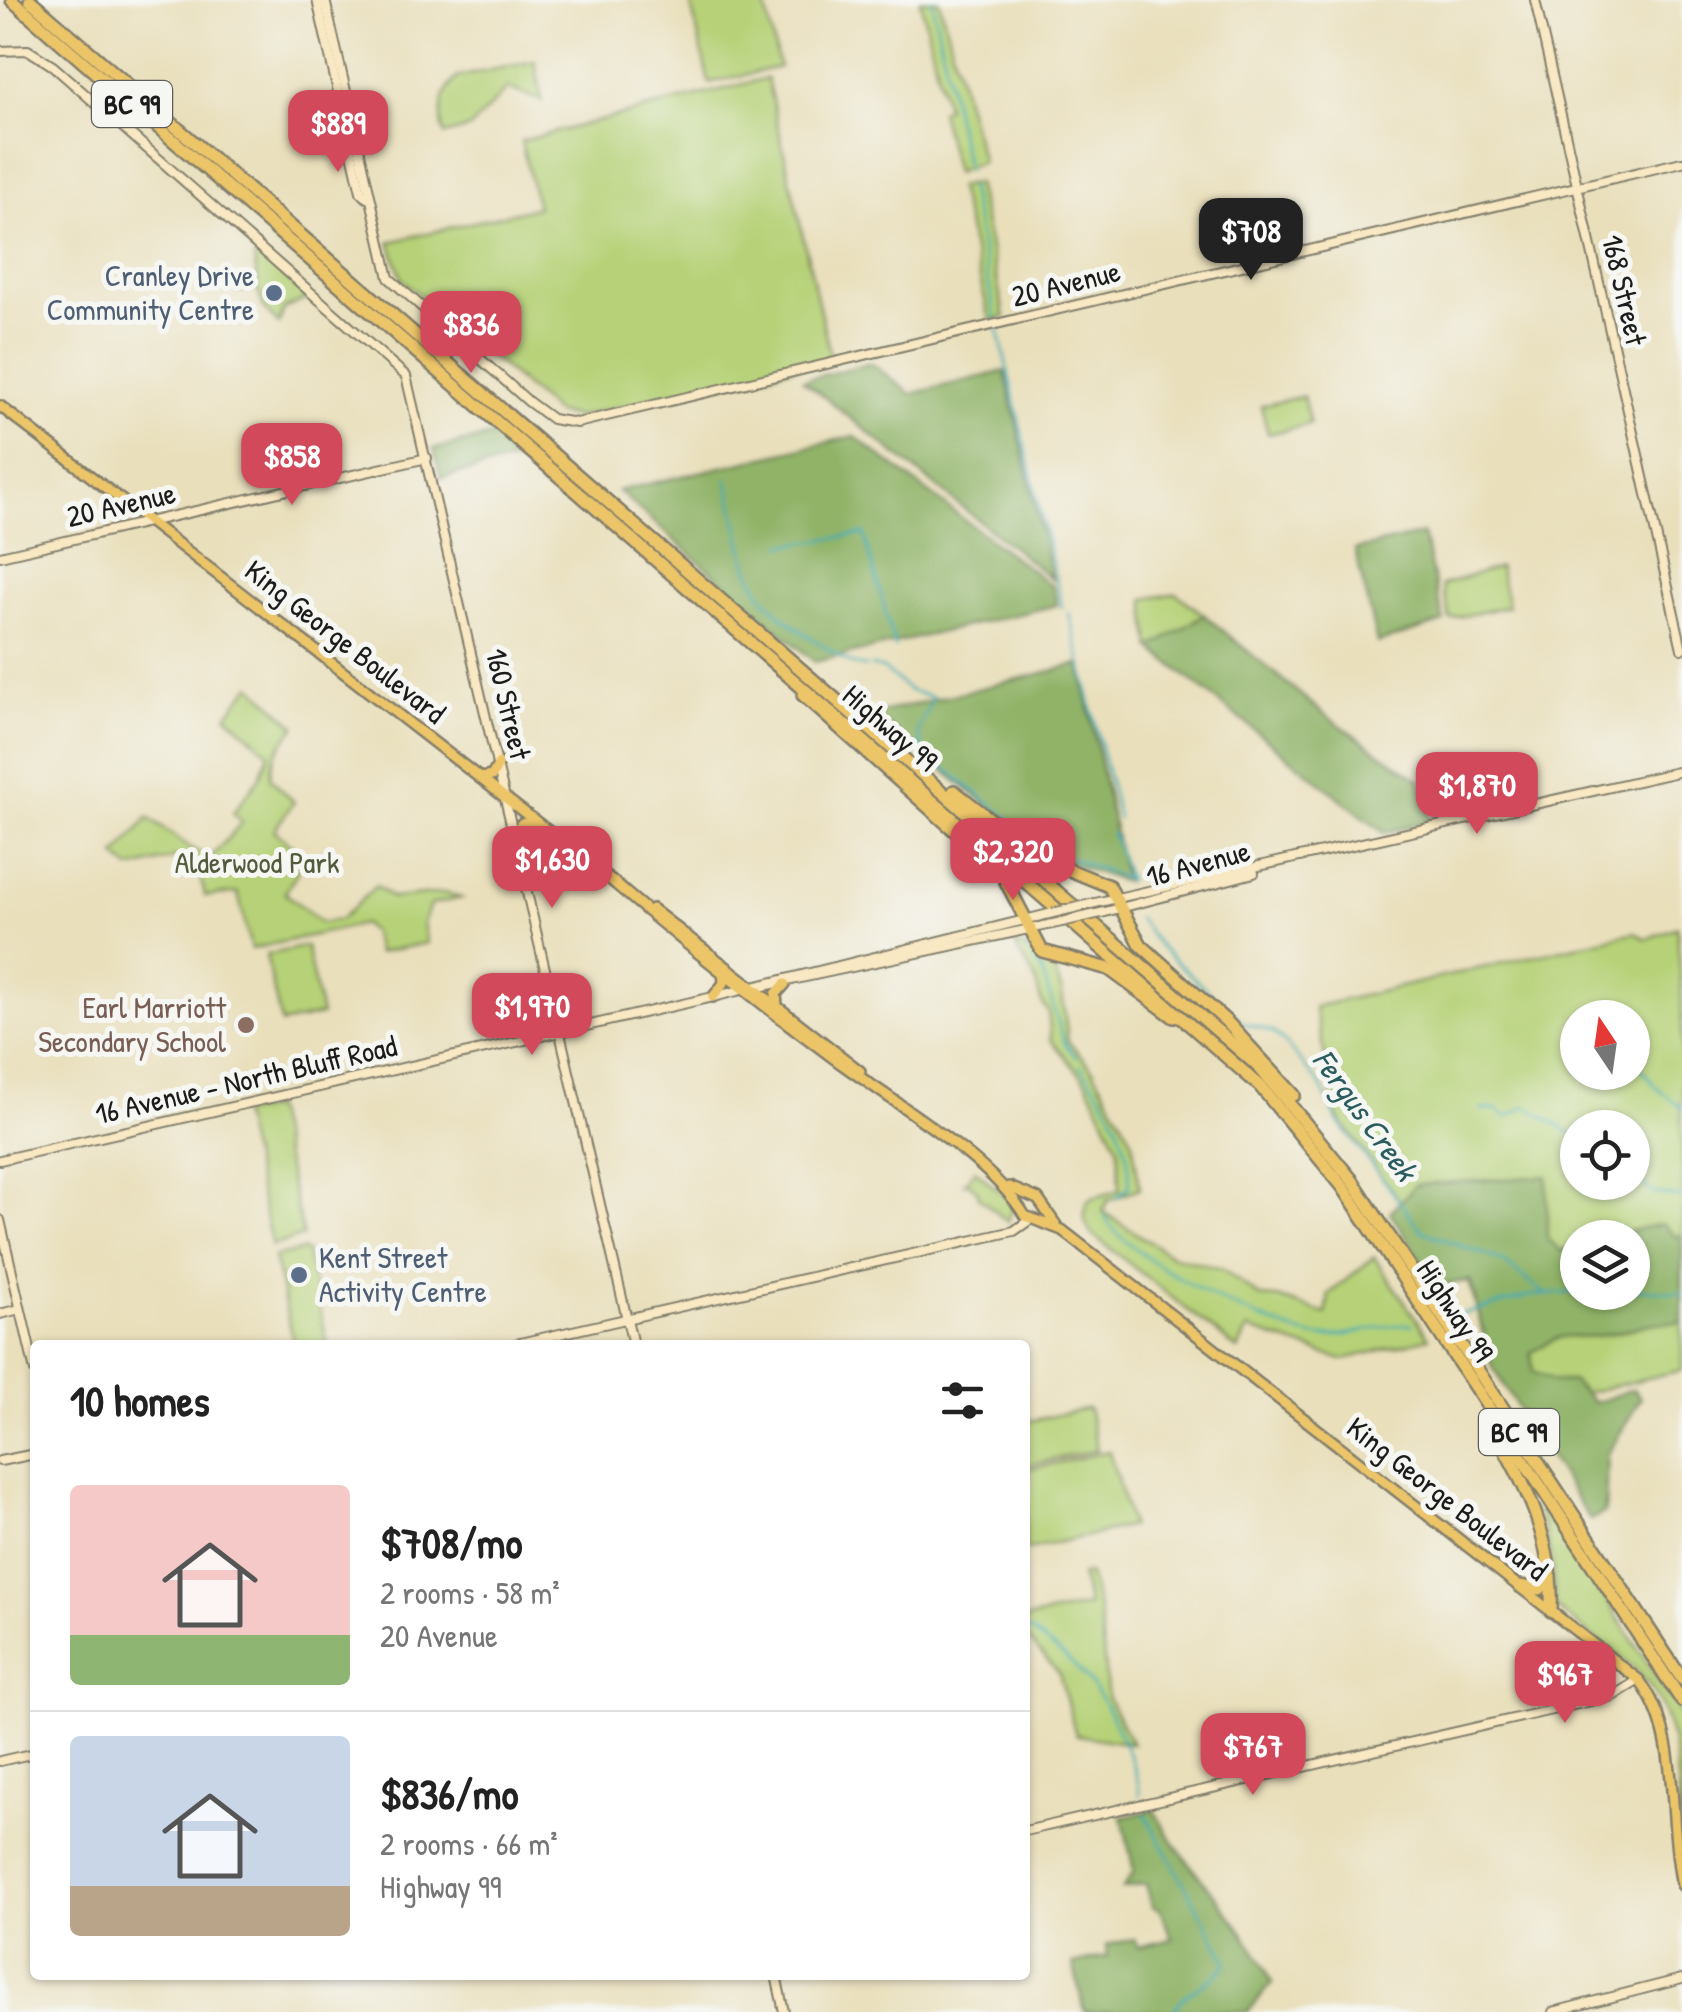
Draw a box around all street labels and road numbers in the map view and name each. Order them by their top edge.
road number: BC 99 [92,81,172,127]
street label: 168 Street [1593,230,1657,350]
street label: 20 Avenue [1007,250,1124,316]
street label: 20 Avenue [62,472,179,536]
street label: King George Boulevard [237,550,455,732]
street label: 160 Street [477,644,541,764]
street label: Highway 99 [835,675,947,780]
street label: 16 Avenue [1141,830,1254,896]
street label: 16 Avenue - North Bluff Road [91,1025,401,1133]
street label: Highway 99 [1408,1252,1504,1369]
street label: King George Boulevard [1339,1407,1557,1589]
road number: BC 99 [1479,1409,1559,1455]

